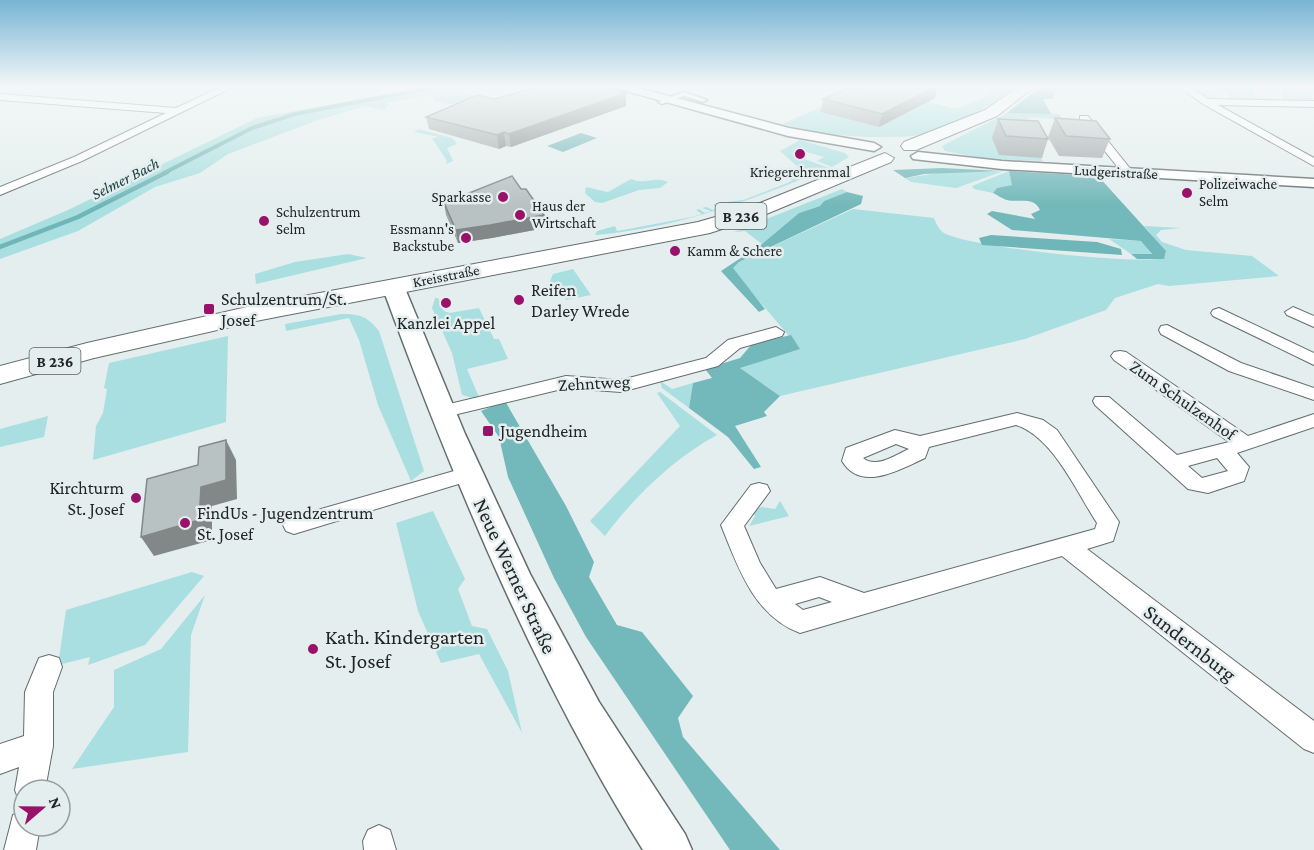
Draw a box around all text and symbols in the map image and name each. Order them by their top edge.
marker: Kriegerehrenmal [793,147,807,161]
water label: Selmer Bach [89,154,162,203]
street label: Ludgeristraße [1074,162,1159,183]
place label: Kriegerehrenmal [750,164,850,181]
place label: Polizeiwache Selm [1199,176,1277,209]
marker: Polizeiwache Selm [1180,186,1194,200]
place label: Sparkasse [432,189,491,206]
marker: Sparkasse [496,190,510,204]
place label: Haus der Wirtschaft [532,198,597,231]
road number: B 236 [716,203,766,229]
place label: Schulzentrum Selm [276,204,360,237]
marker: Haus der Wirtschaft [513,208,527,222]
marker: Schulzentrum Selm [257,214,271,228]
place label: Essmann's Backstube [390,221,454,254]
marker: Essmann's Backstube [459,231,473,245]
place label: Kamm & Schere [687,243,782,259]
marker: Kamm & Schere [668,244,682,258]
street label: Kreisstraße [411,262,481,290]
place label: Reifen Darley Wrede [531,280,630,321]
place label: Schulzentrum/St. Josef [219,289,347,330]
marker: Reifen Darley Wrede [512,293,526,307]
marker: Kanzlei Appel [439,296,453,310]
marker: Schulzentrum/St. Josef [202,302,216,316]
place label: Kanzlei Appel [397,313,495,333]
road number: B 236 [29,348,80,374]
street label: Zum Schulzenhof [1126,356,1241,445]
street label: Zehntweg [557,371,631,395]
place label: Jugendheim [498,421,588,441]
marker: Jugendheim [481,424,495,438]
place label: Kirchturm St. Josef [50,478,126,519]
marker: Kirchturm St. Josef [129,491,143,505]
street label: Neue Werner Straße [468,494,562,658]
place label: FindUs - Jugendzentrum St. Josef [197,503,374,544]
marker: FindUs - Jugendzentrum St. Josef [178,516,192,530]
street label: Sundernburg [1139,600,1241,686]
place label: Kath. Kindergarten St. Josef [325,625,484,673]
marker: Kath. Kindergarten St. Josef [306,642,320,656]
north arrow [12,778,72,838]
text: N [46,795,66,811]

